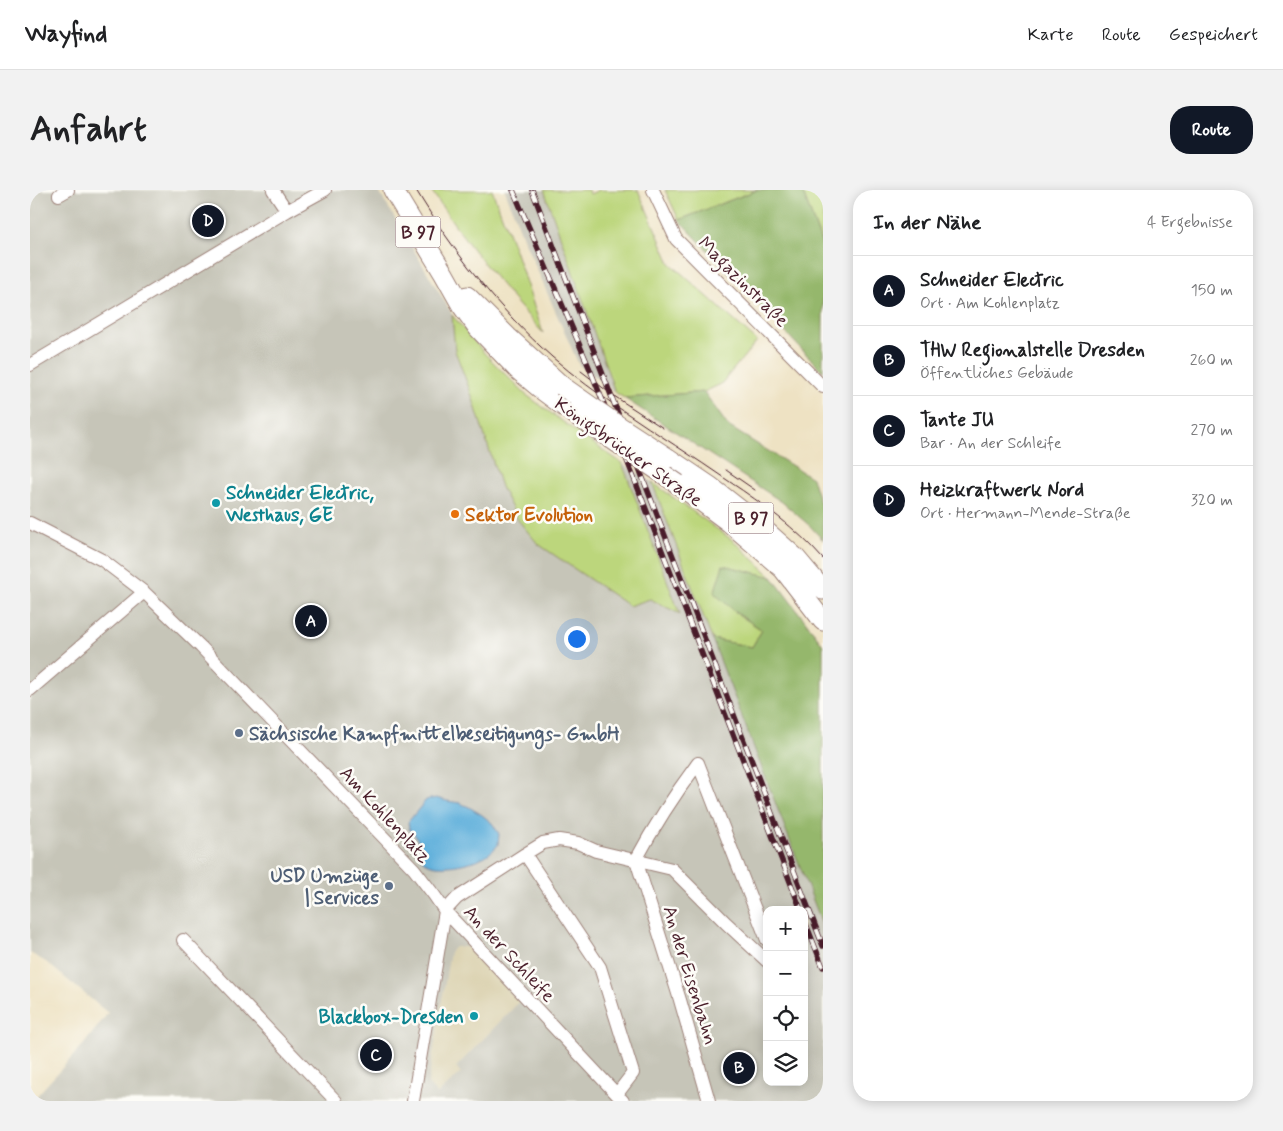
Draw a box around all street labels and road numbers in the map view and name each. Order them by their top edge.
road number: B 97 [396,217,440,248]
street label: Magazinstraße [690,231,794,335]
street label: Königsbrücker Straße [547,392,707,515]
road number: B 97 [728,502,774,533]
street label: Am Kohlenplatz [334,761,436,869]
street label: An der Schleife [458,900,560,1008]
street label: An der Eisenbahn [657,903,723,1048]

